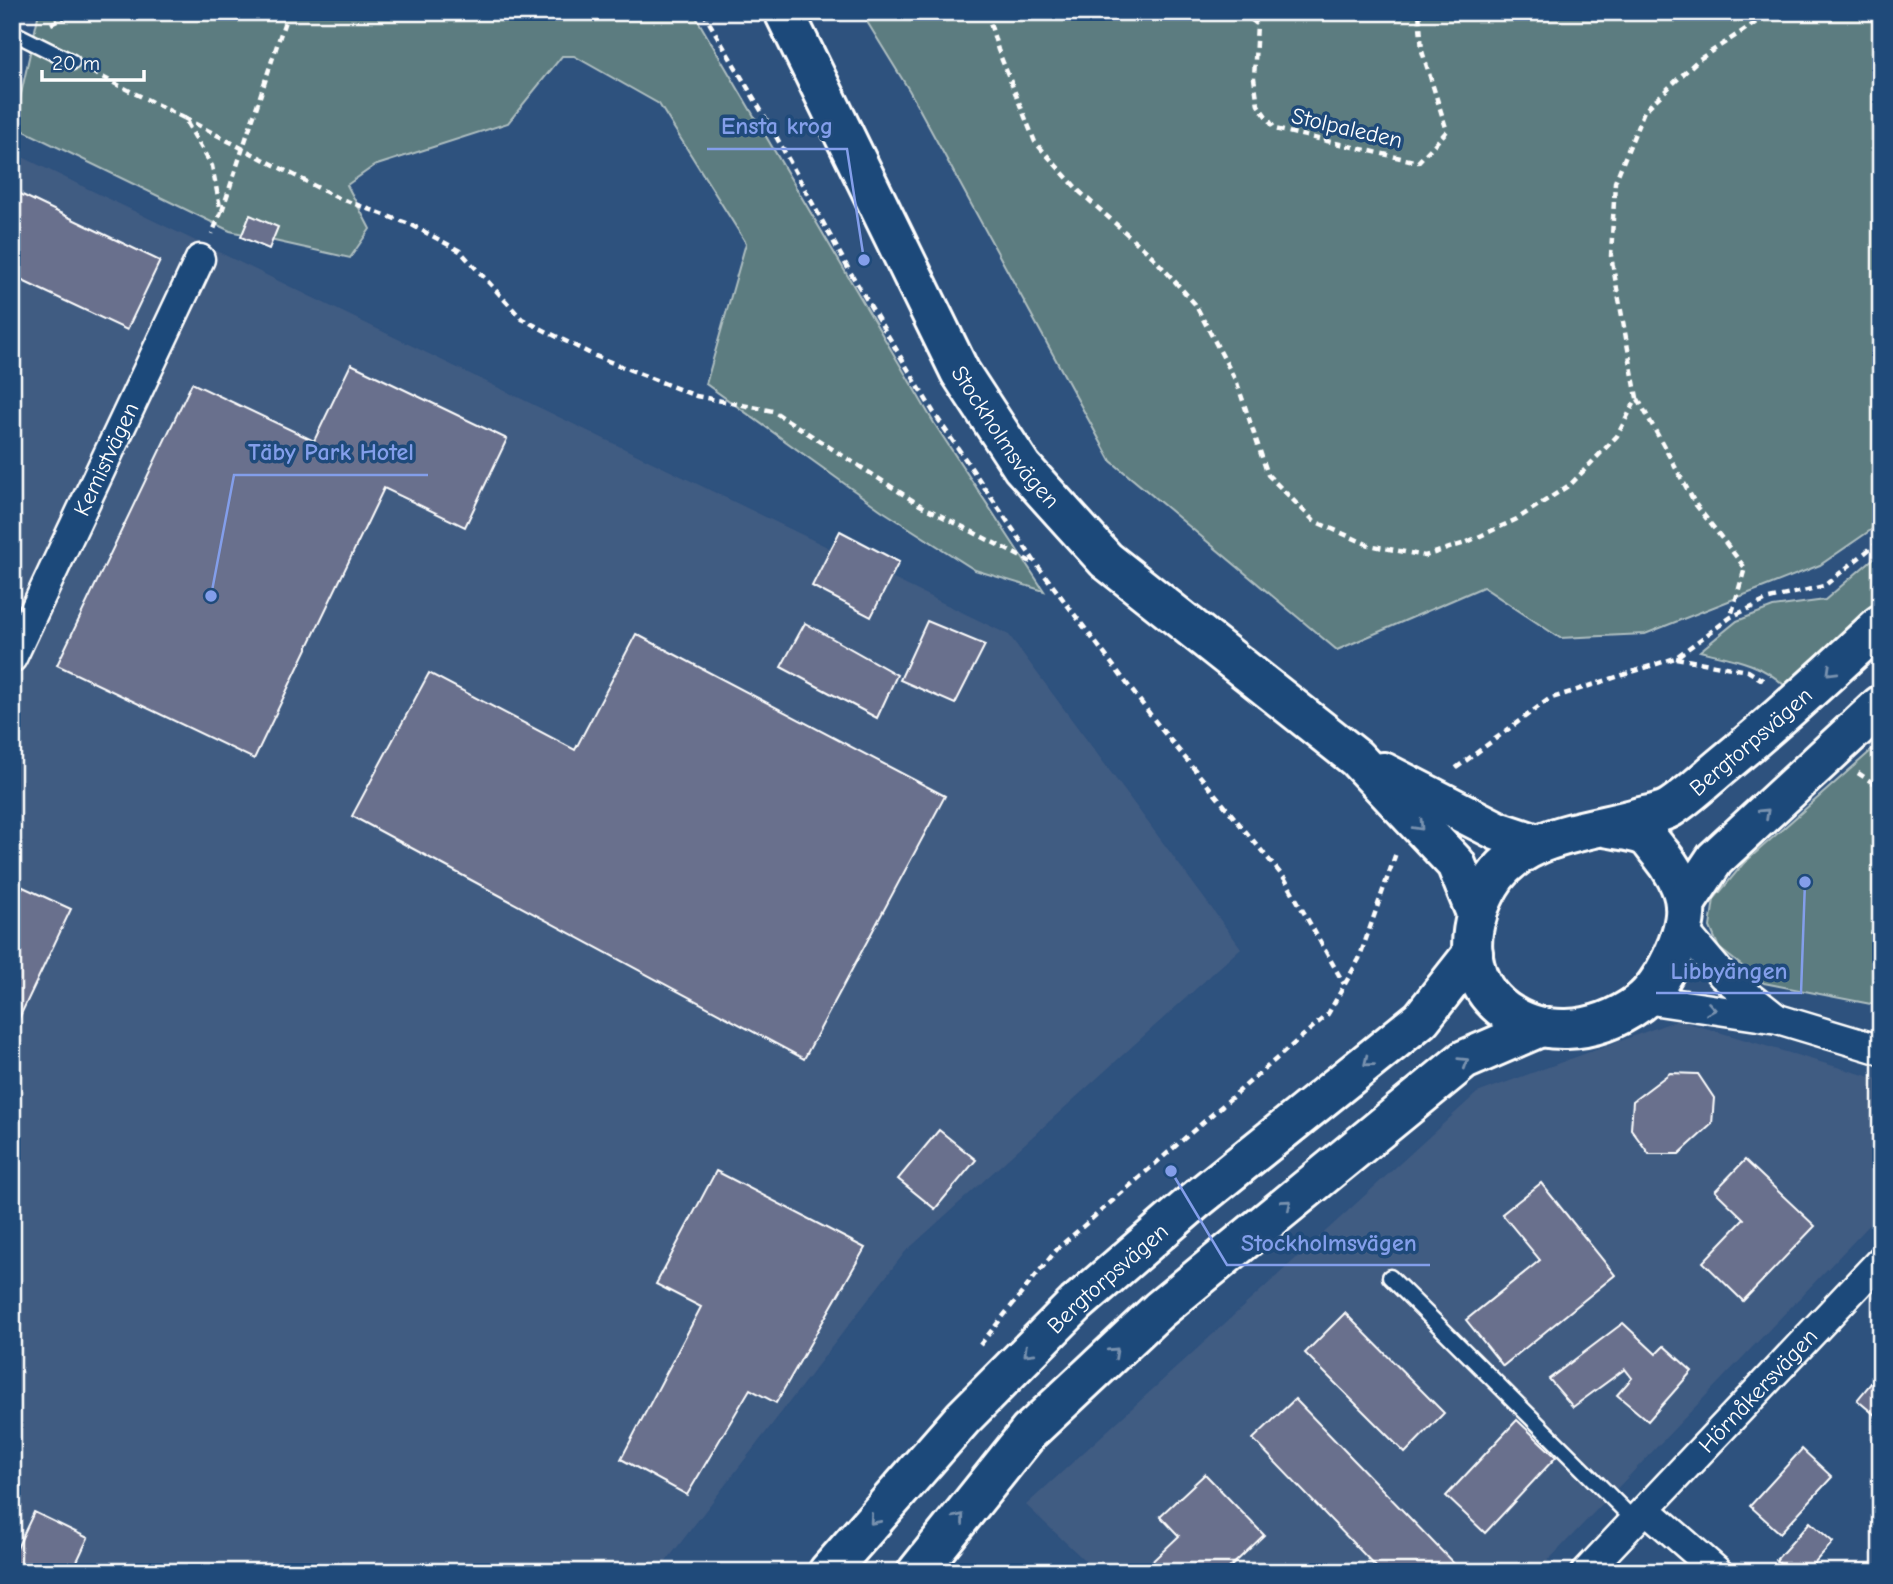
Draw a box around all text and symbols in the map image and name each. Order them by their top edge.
scale bar [42,38,144,82]
text: 20 m [52,51,100,75]
street label: Stolpaleden [1289,102,1405,154]
callout: Ensta krog [707,104,847,149]
text: Ensta krog [721,112,833,140]
street label: Stockholmsvägen [946,360,1066,513]
street label: Kemistvägen [67,398,144,520]
callout: Täby Park Hotel [234,430,428,475]
text: Täby Park Hotel [248,438,414,466]
one-way arrow [1826,663,1839,676]
street label: Bergtorpsvägen [1684,681,1817,801]
one-way arrow [1757,808,1770,821]
one-way arrow [1411,817,1424,830]
callout: Libbyängen [1656,948,1801,993]
text: Libbyängen [1671,957,1787,985]
one-way arrow [1705,1001,1717,1016]
one-way arrow [1364,1053,1376,1066]
one-way arrow [1457,1057,1470,1070]
one-way arrow [1278,1200,1291,1212]
street label: Bergtorpsvägen [1041,1217,1173,1339]
callout: Stockholmsvägen [1227,1220,1430,1265]
text: Stockholmsvägen [1241,1229,1417,1257]
street label: Hörnåkersvägen [1693,1323,1823,1458]
one-way arrow [1023,1344,1036,1357]
one-way arrow [1106,1348,1119,1361]
one-way arrow [870,1512,882,1525]
one-way arrow [952,1514,964,1527]

